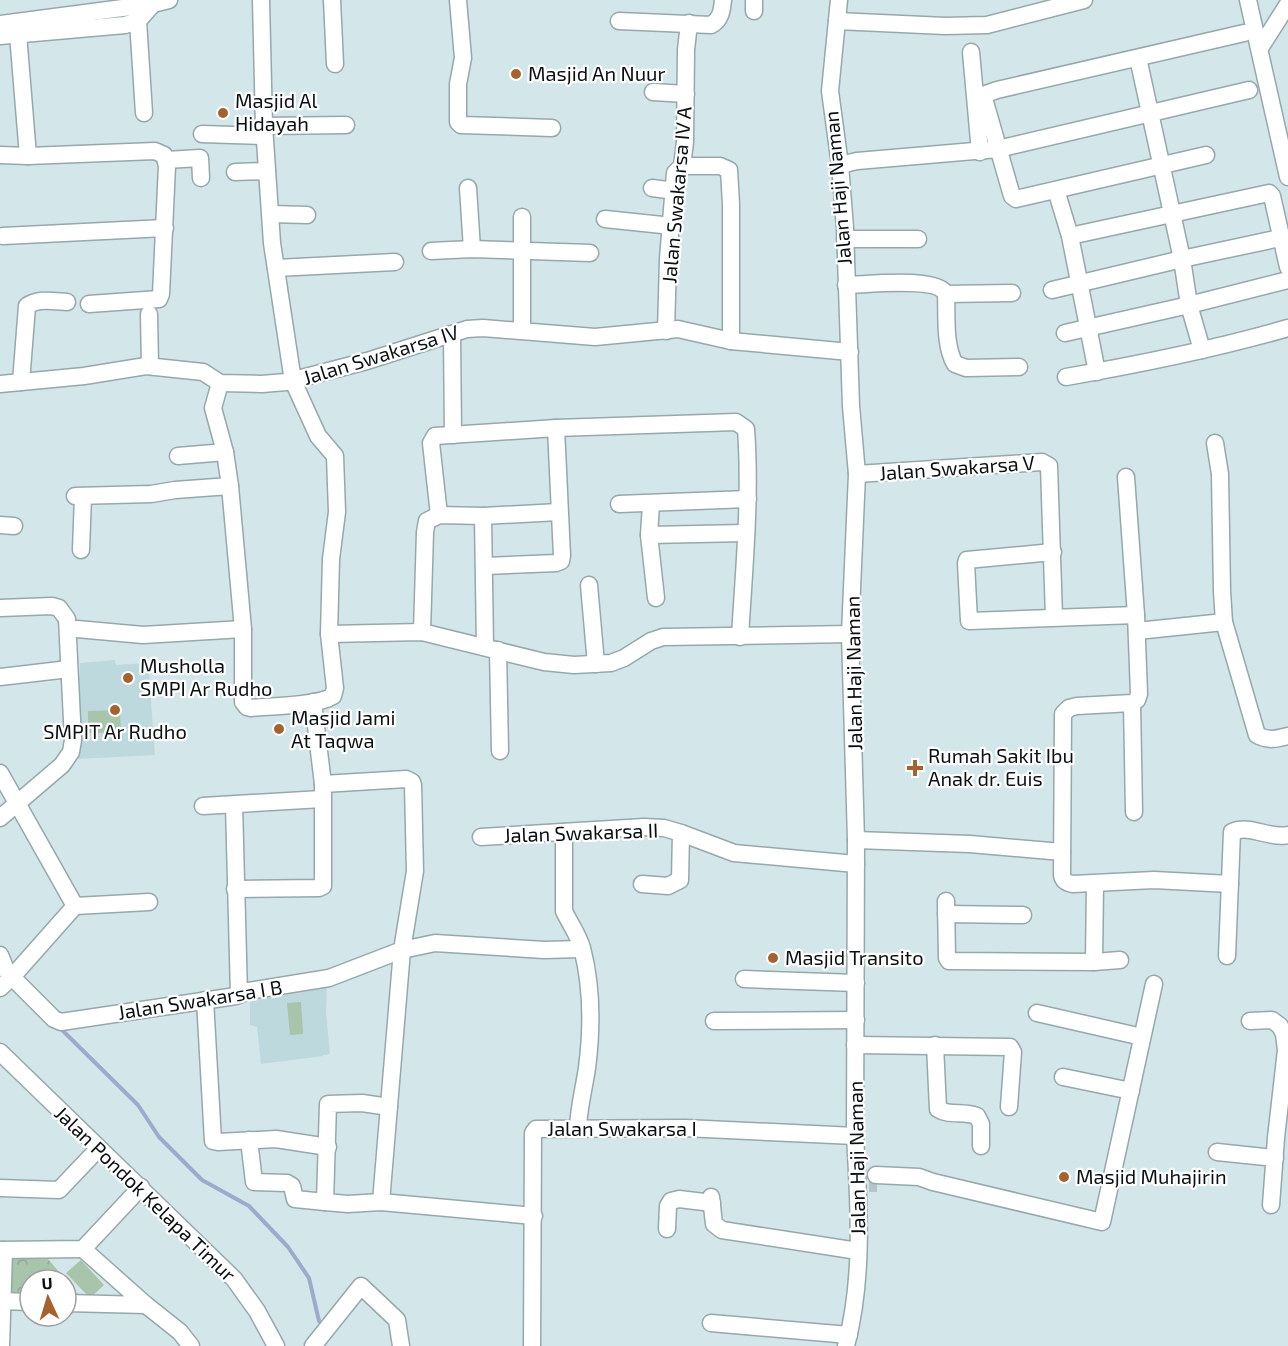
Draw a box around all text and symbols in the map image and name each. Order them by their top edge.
place label: Masjid An Nuur [528,61,666,85]
marker: Masjid An Nuur [509,67,523,81]
place label: Masjid Al Hidayah [235,88,318,135]
street label: Jalan Swakarsa IV A [656,105,696,284]
marker: Masjid Al Hidayah [216,106,230,120]
street label: Jalan Haji Naman [818,110,856,266]
street label: Jalan Swakarsa IV [300,319,461,389]
street label: Jalan Swakarsa V [878,450,1035,484]
street label: Jalan Haji Naman [840,595,866,751]
place label: Musholla SMPI Ar Rudho [140,653,272,700]
marker: Musholla SMPI Ar Rudho [121,671,135,685]
marker: SMPIT Ar Rudho [108,703,122,717]
place label: Masjid Jami At Taqwa [291,705,395,752]
place label: SMPIT Ar Rudho [43,719,187,743]
marker: Masjid Jami At Taqwa [272,722,286,736]
place label: Rumah Sakit Ibu Anak dr. Euis [928,743,1074,790]
marker: Rumah Sakit Ibu Anak dr. Euis [906,759,924,777]
street label: Jalan Swakarsa II [503,817,659,847]
place label: Masjid Transito [785,945,924,969]
marker: Masjid Transito [766,951,780,965]
street label: Jalan Swakarsa I B [116,974,284,1024]
street label: Jalan Haji Naman [843,1080,869,1236]
street label: Jalan Pondok Kelapa Timur [50,1101,241,1286]
street label: Jalan Swakarsa I [547,1116,697,1140]
place label: Masjid Muhajirin [1076,1164,1227,1188]
marker: Masjid Muhajirin [1057,1170,1071,1184]
north arrow [18,1268,78,1328]
text: U [41,1273,53,1292]

